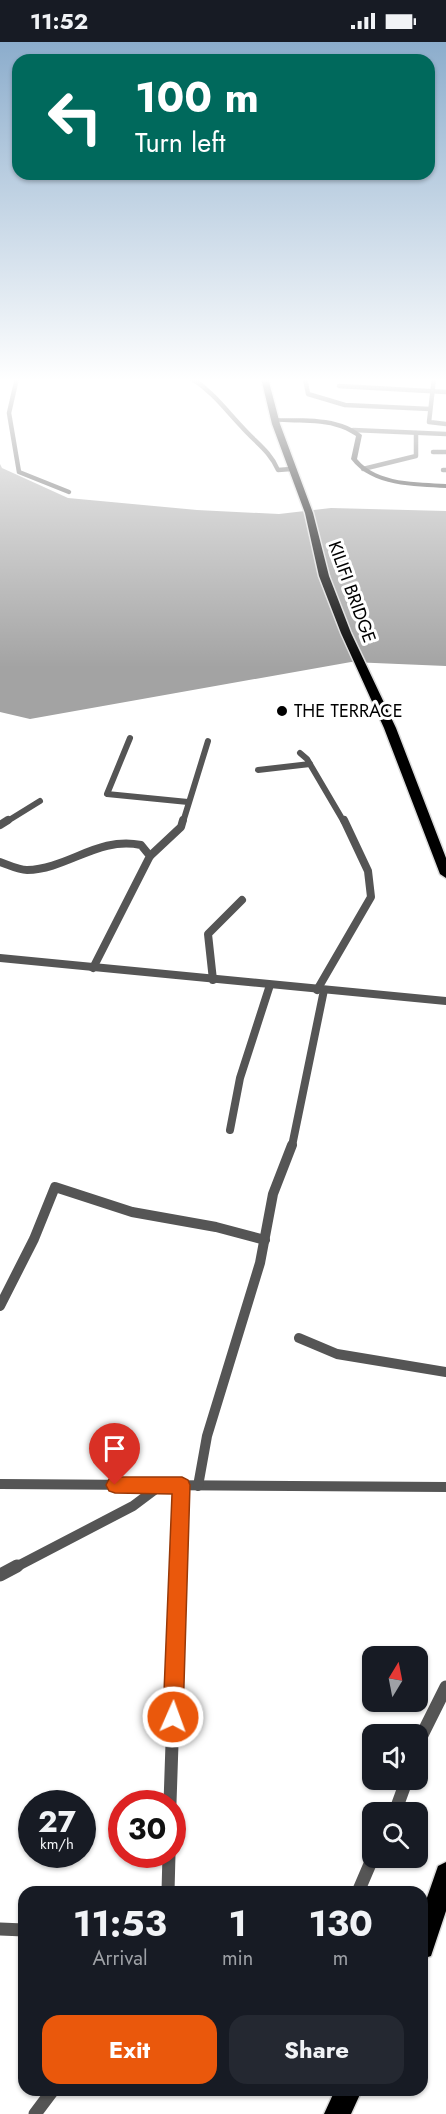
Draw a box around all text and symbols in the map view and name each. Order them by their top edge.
text: 11:52 [30,5,88,37]
text: 100 m [135,67,259,128]
icon: left [36,78,114,156]
text: Turn left [135,123,225,162]
street label: KILIFI BRIDGE [322,538,382,646]
place label: THE TERRACE [294,698,403,724]
marker: THE TERRACE [275,704,289,718]
pin [89,1423,140,1485]
icon: arrive [98,1432,131,1465]
north arrow [362,1646,428,1712]
map controls [362,1646,428,1868]
position arrow [141,1685,205,1749]
button: sound [362,1724,428,1790]
speed limit sign: 30 [108,1790,186,1868]
text: 27 [38,1800,76,1843]
button: search [362,1802,428,1868]
text: km/h [40,1833,74,1855]
text: 11:53 [73,1897,167,1949]
text: 1 [228,1897,247,1949]
text: 130 [308,1897,373,1949]
text: Arrival [92,1944,148,1973]
text: min [222,1944,253,1973]
text: m [333,1944,348,1973]
button: Exit [42,2015,217,2084]
button: Share [229,2015,404,2084]

